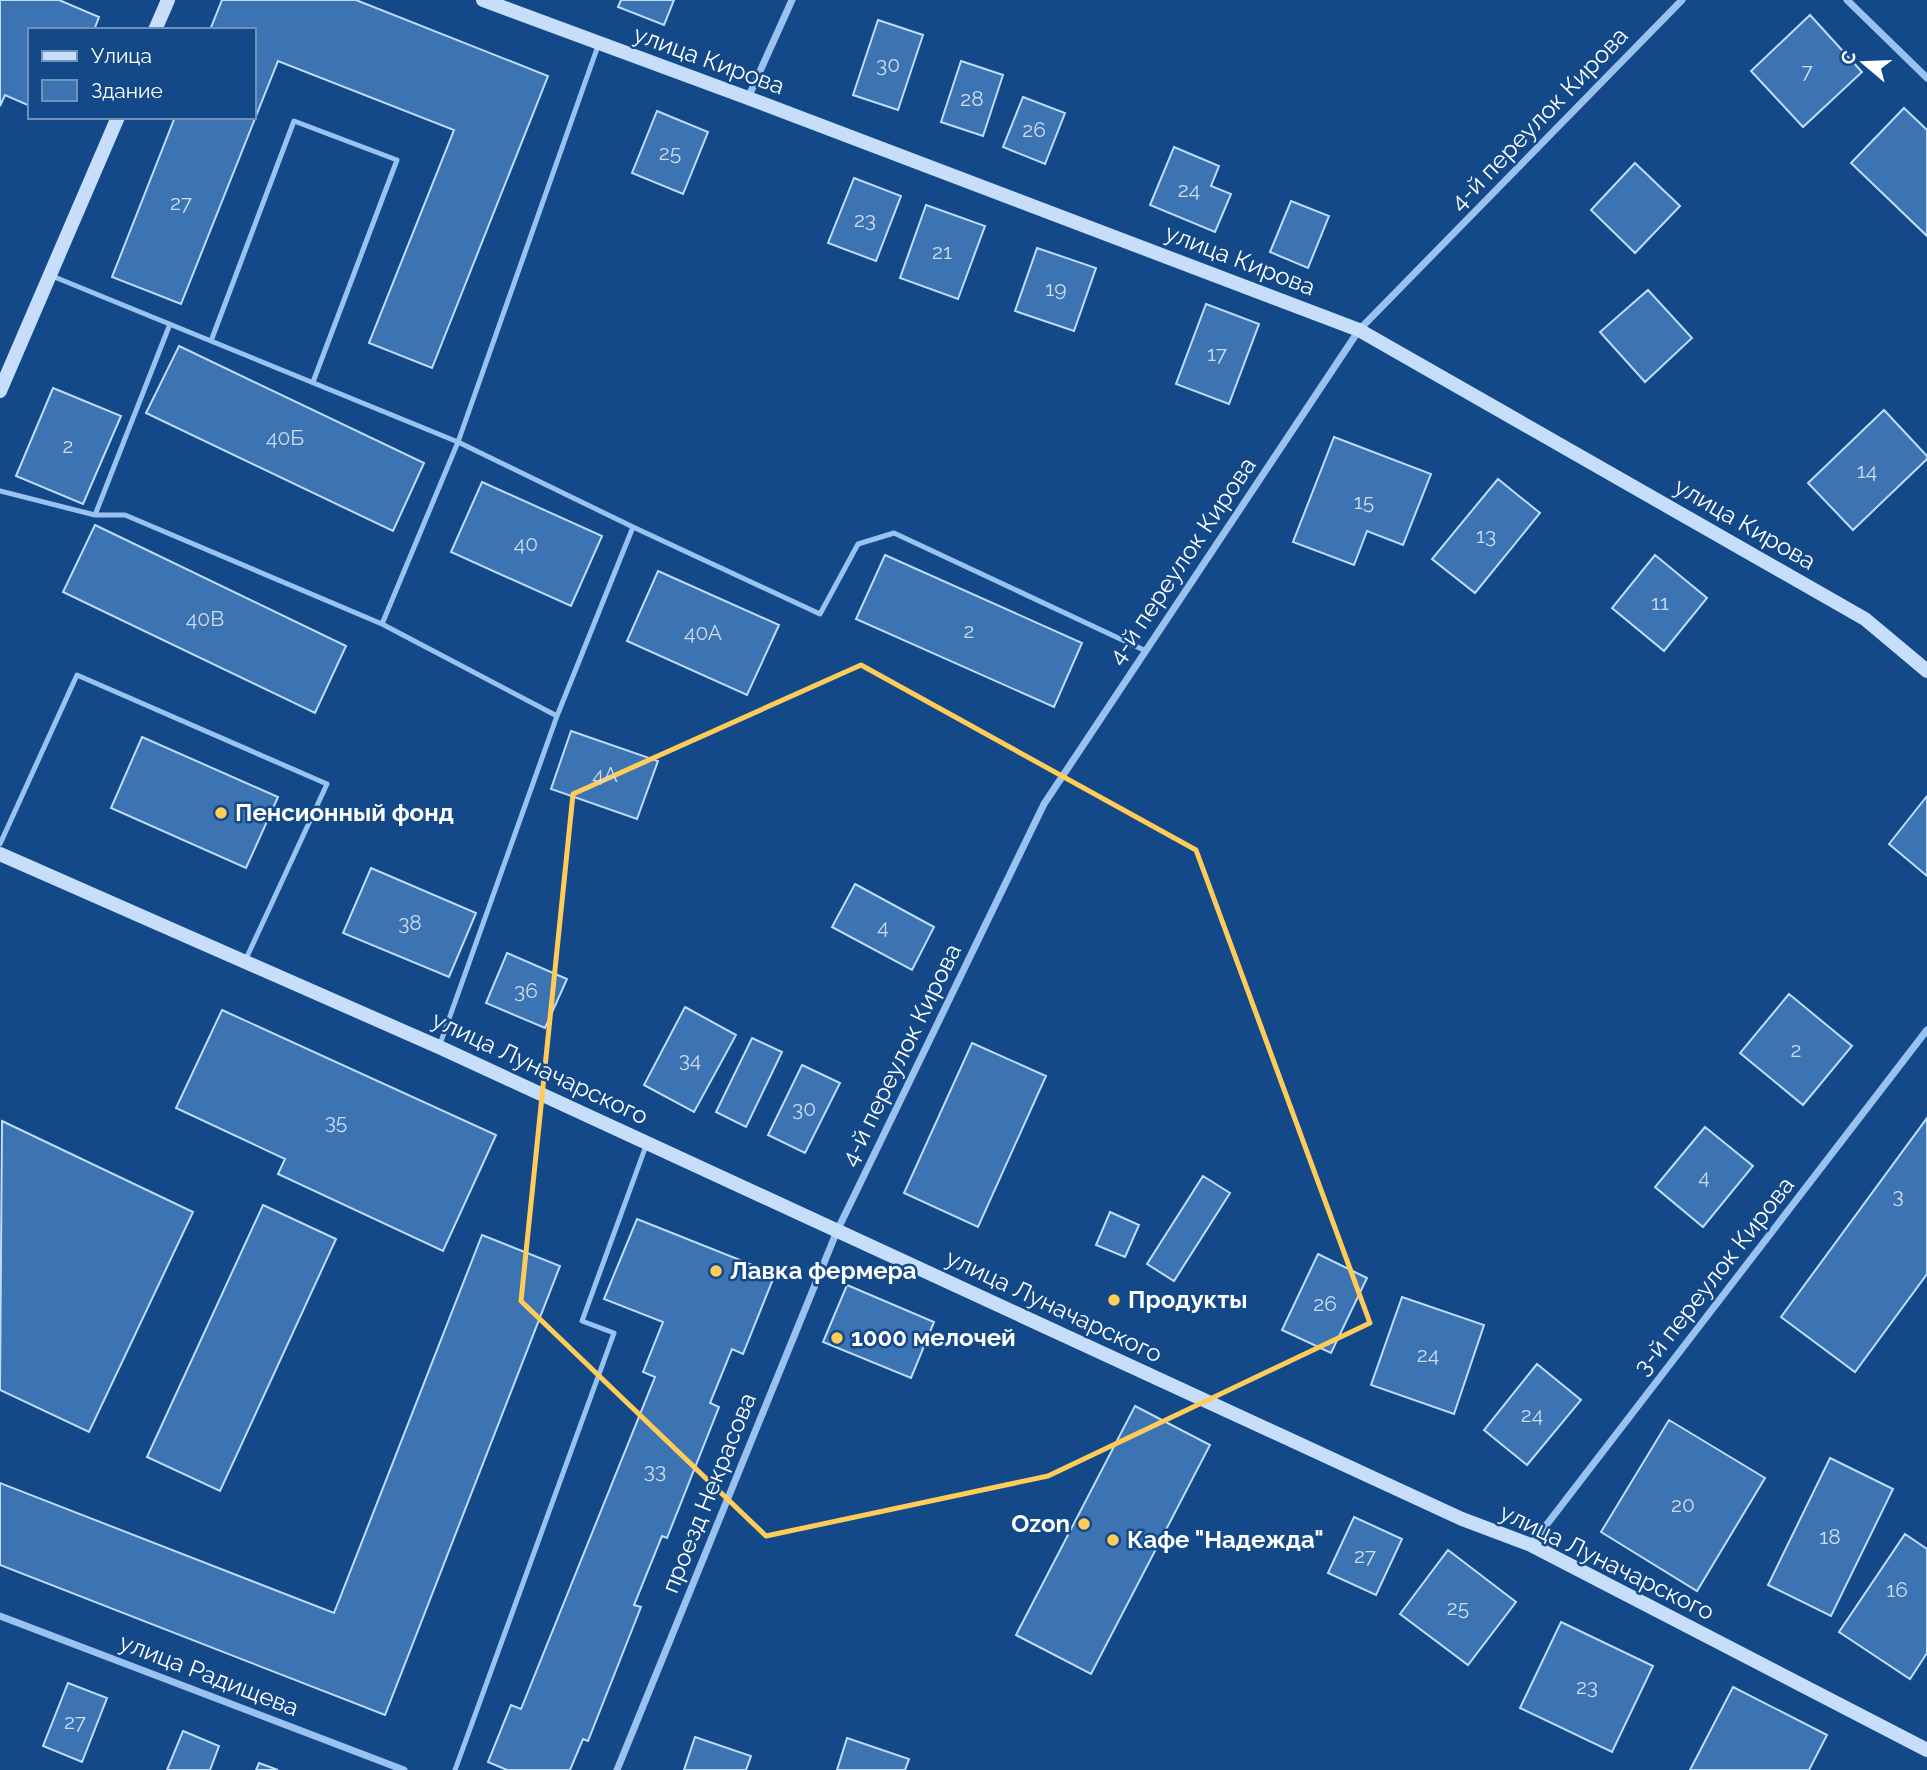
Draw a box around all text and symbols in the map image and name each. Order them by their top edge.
street label: улица Кирова [630,19,789,100]
street label: 4-й переулок Кирова [1444,21,1634,216]
legend [28,28,256,119]
north arrow [1829,28,1899,98]
text: Улица [91,43,152,68]
text: С [1835,48,1860,67]
house number: 30 [876,52,900,77]
house number: 7 [1801,58,1813,83]
text: Здание [91,78,163,103]
house number: 28 [960,86,984,111]
house number: 26 [1022,117,1046,142]
house number: 25 [659,140,681,165]
house number: 24 [1178,177,1200,202]
house number: 27 [170,190,193,215]
house number: 23 [854,207,876,232]
street label: улица Кирова [1161,218,1319,301]
house number: 21 [932,239,952,264]
house number: 19 [1045,276,1067,301]
house number: 17 [1207,341,1228,366]
house number: 40Б [266,425,304,450]
house number: 2 [63,433,73,458]
street label: 4-й переулок Кирова [1101,452,1262,670]
house number: 14 [1857,458,1877,483]
street label: улица Кирова [1669,471,1821,576]
house number: 15 [1354,489,1374,514]
house number: 13 [1476,523,1496,548]
house number: 40 [514,531,538,556]
house number: 11 [1651,590,1669,615]
house number: 40В [186,606,224,631]
house number: 2 [964,618,974,643]
house number: 40А [684,620,722,645]
house number: 4А [592,762,618,787]
place label: Пенсионный фонд [235,798,454,827]
marker: Пенсионный фонд [213,805,229,821]
house number: 38 [398,910,422,935]
house number: 4 [877,914,889,939]
street label: 4-й переулок Кирова [834,939,967,1171]
house number: 36 [514,978,538,1003]
street label: улица Луначарского [428,1005,653,1130]
house number: 2 [1791,1037,1801,1062]
house number: 34 [679,1047,701,1072]
house number: 30 [792,1096,816,1121]
house number: 35 [325,1109,347,1134]
house number: 4 [1698,1164,1710,1189]
street label: 3-й переулок Кирова [1627,1171,1800,1381]
house number: 3 [1892,1183,1904,1208]
street label: улица Луначарского [942,1243,1167,1368]
place label: Лавка фермера [730,1256,917,1285]
marker: Лавка фермера [708,1263,724,1279]
place label: Продукты [1128,1285,1247,1314]
house number: 26 [1313,1291,1337,1316]
marker: Продукты [1106,1292,1122,1308]
place label: 1000 мелочей [851,1323,1016,1352]
marker: 1000 мелочей [829,1330,845,1346]
house number: 24 [1417,1342,1439,1367]
street label: проезд Некрасова [655,1389,762,1597]
house number: 24 [1521,1402,1543,1427]
house number: 33 [644,1458,666,1483]
house number: 20 [1671,1492,1695,1517]
street label: улица Луначарского [1495,1497,1719,1626]
place label: Ozon [1011,1509,1070,1538]
marker: Ozon [1076,1516,1092,1532]
house number: 18 [1819,1524,1841,1549]
place label: Кафе "Надежда" [1127,1525,1324,1554]
marker: Кафе "Надежда" [1105,1532,1121,1548]
house number: 27 [1354,1543,1377,1568]
house number: 16 [1886,1577,1908,1602]
house number: 25 [1447,1595,1469,1620]
street label: улица Радищева [115,1627,303,1722]
house number: 23 [1576,1674,1598,1699]
house number: 27 [64,1709,87,1734]

